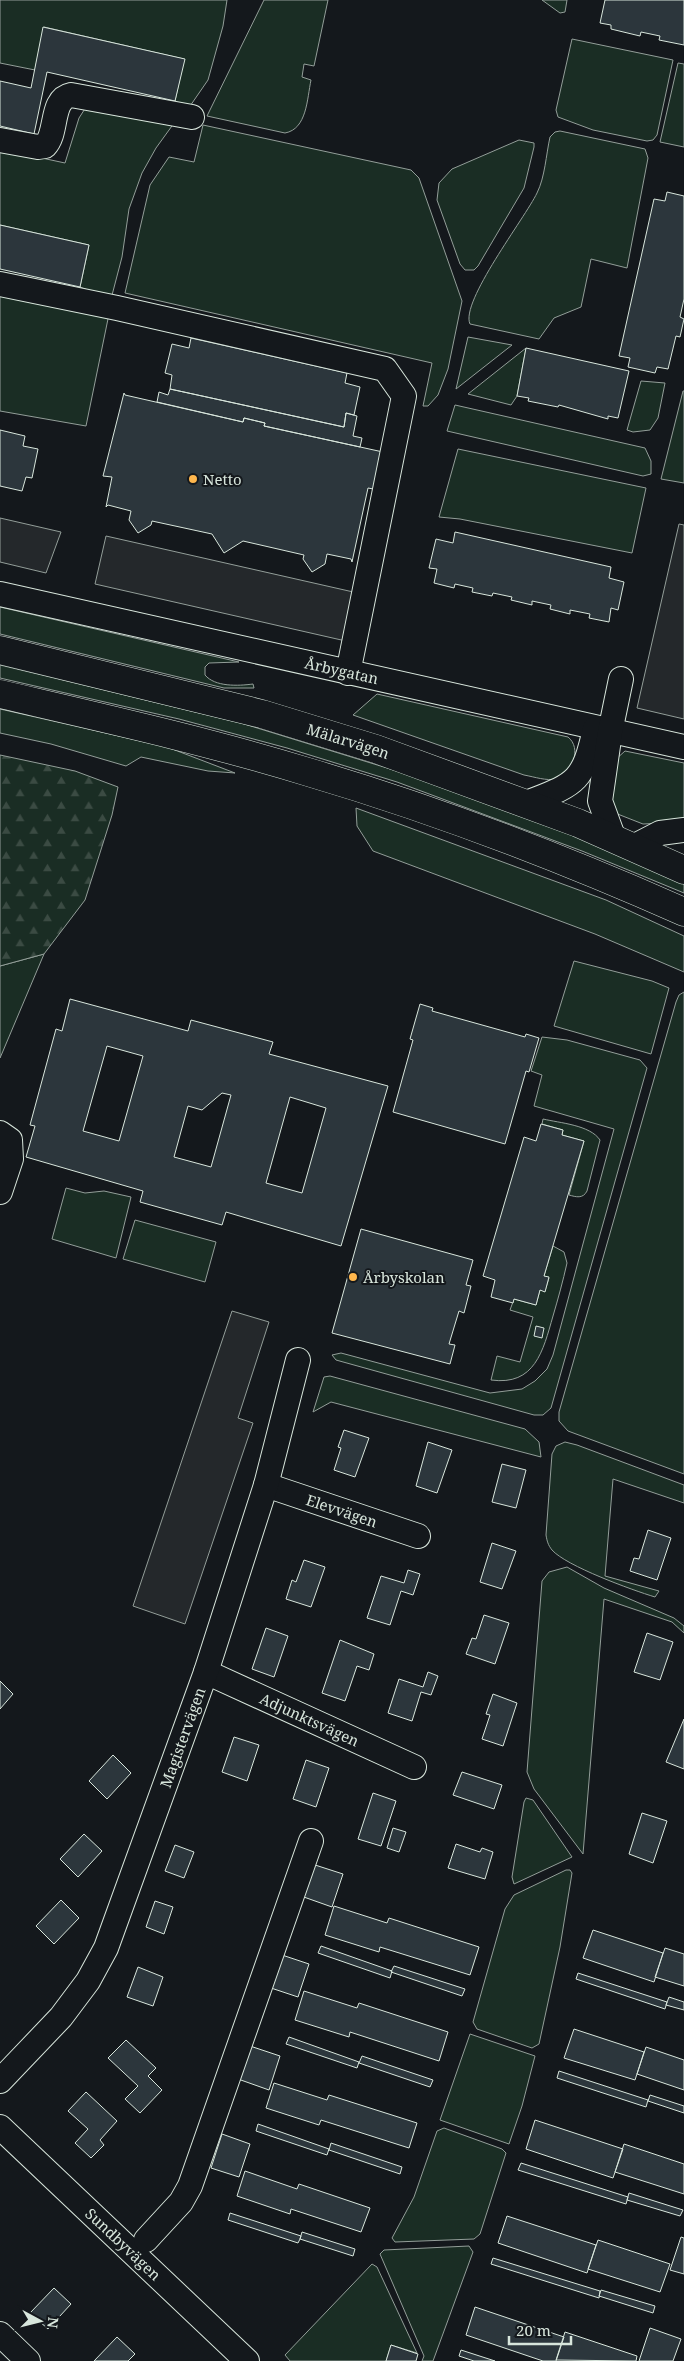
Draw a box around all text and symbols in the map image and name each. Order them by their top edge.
place label: Netto [203,469,242,489]
marker: Netto [187,473,199,485]
street label: Årbygatan [303,652,381,688]
street label: Mälarvägen [304,718,393,763]
place label: Årbyskolan [363,1267,445,1287]
marker: Årbyskolan [347,1271,359,1283]
street label: Elevvägen [304,1489,380,1532]
street label: Magistervägen [155,1684,210,1790]
street label: Adjunktsvägen [257,1688,363,1751]
street label: Sundbyvägen [81,2203,166,2285]
north arrow [15,2296,65,2346]
scale bar [509,2314,572,2346]
text: N [43,2316,64,2329]
text: 20 m [516,2320,551,2340]

